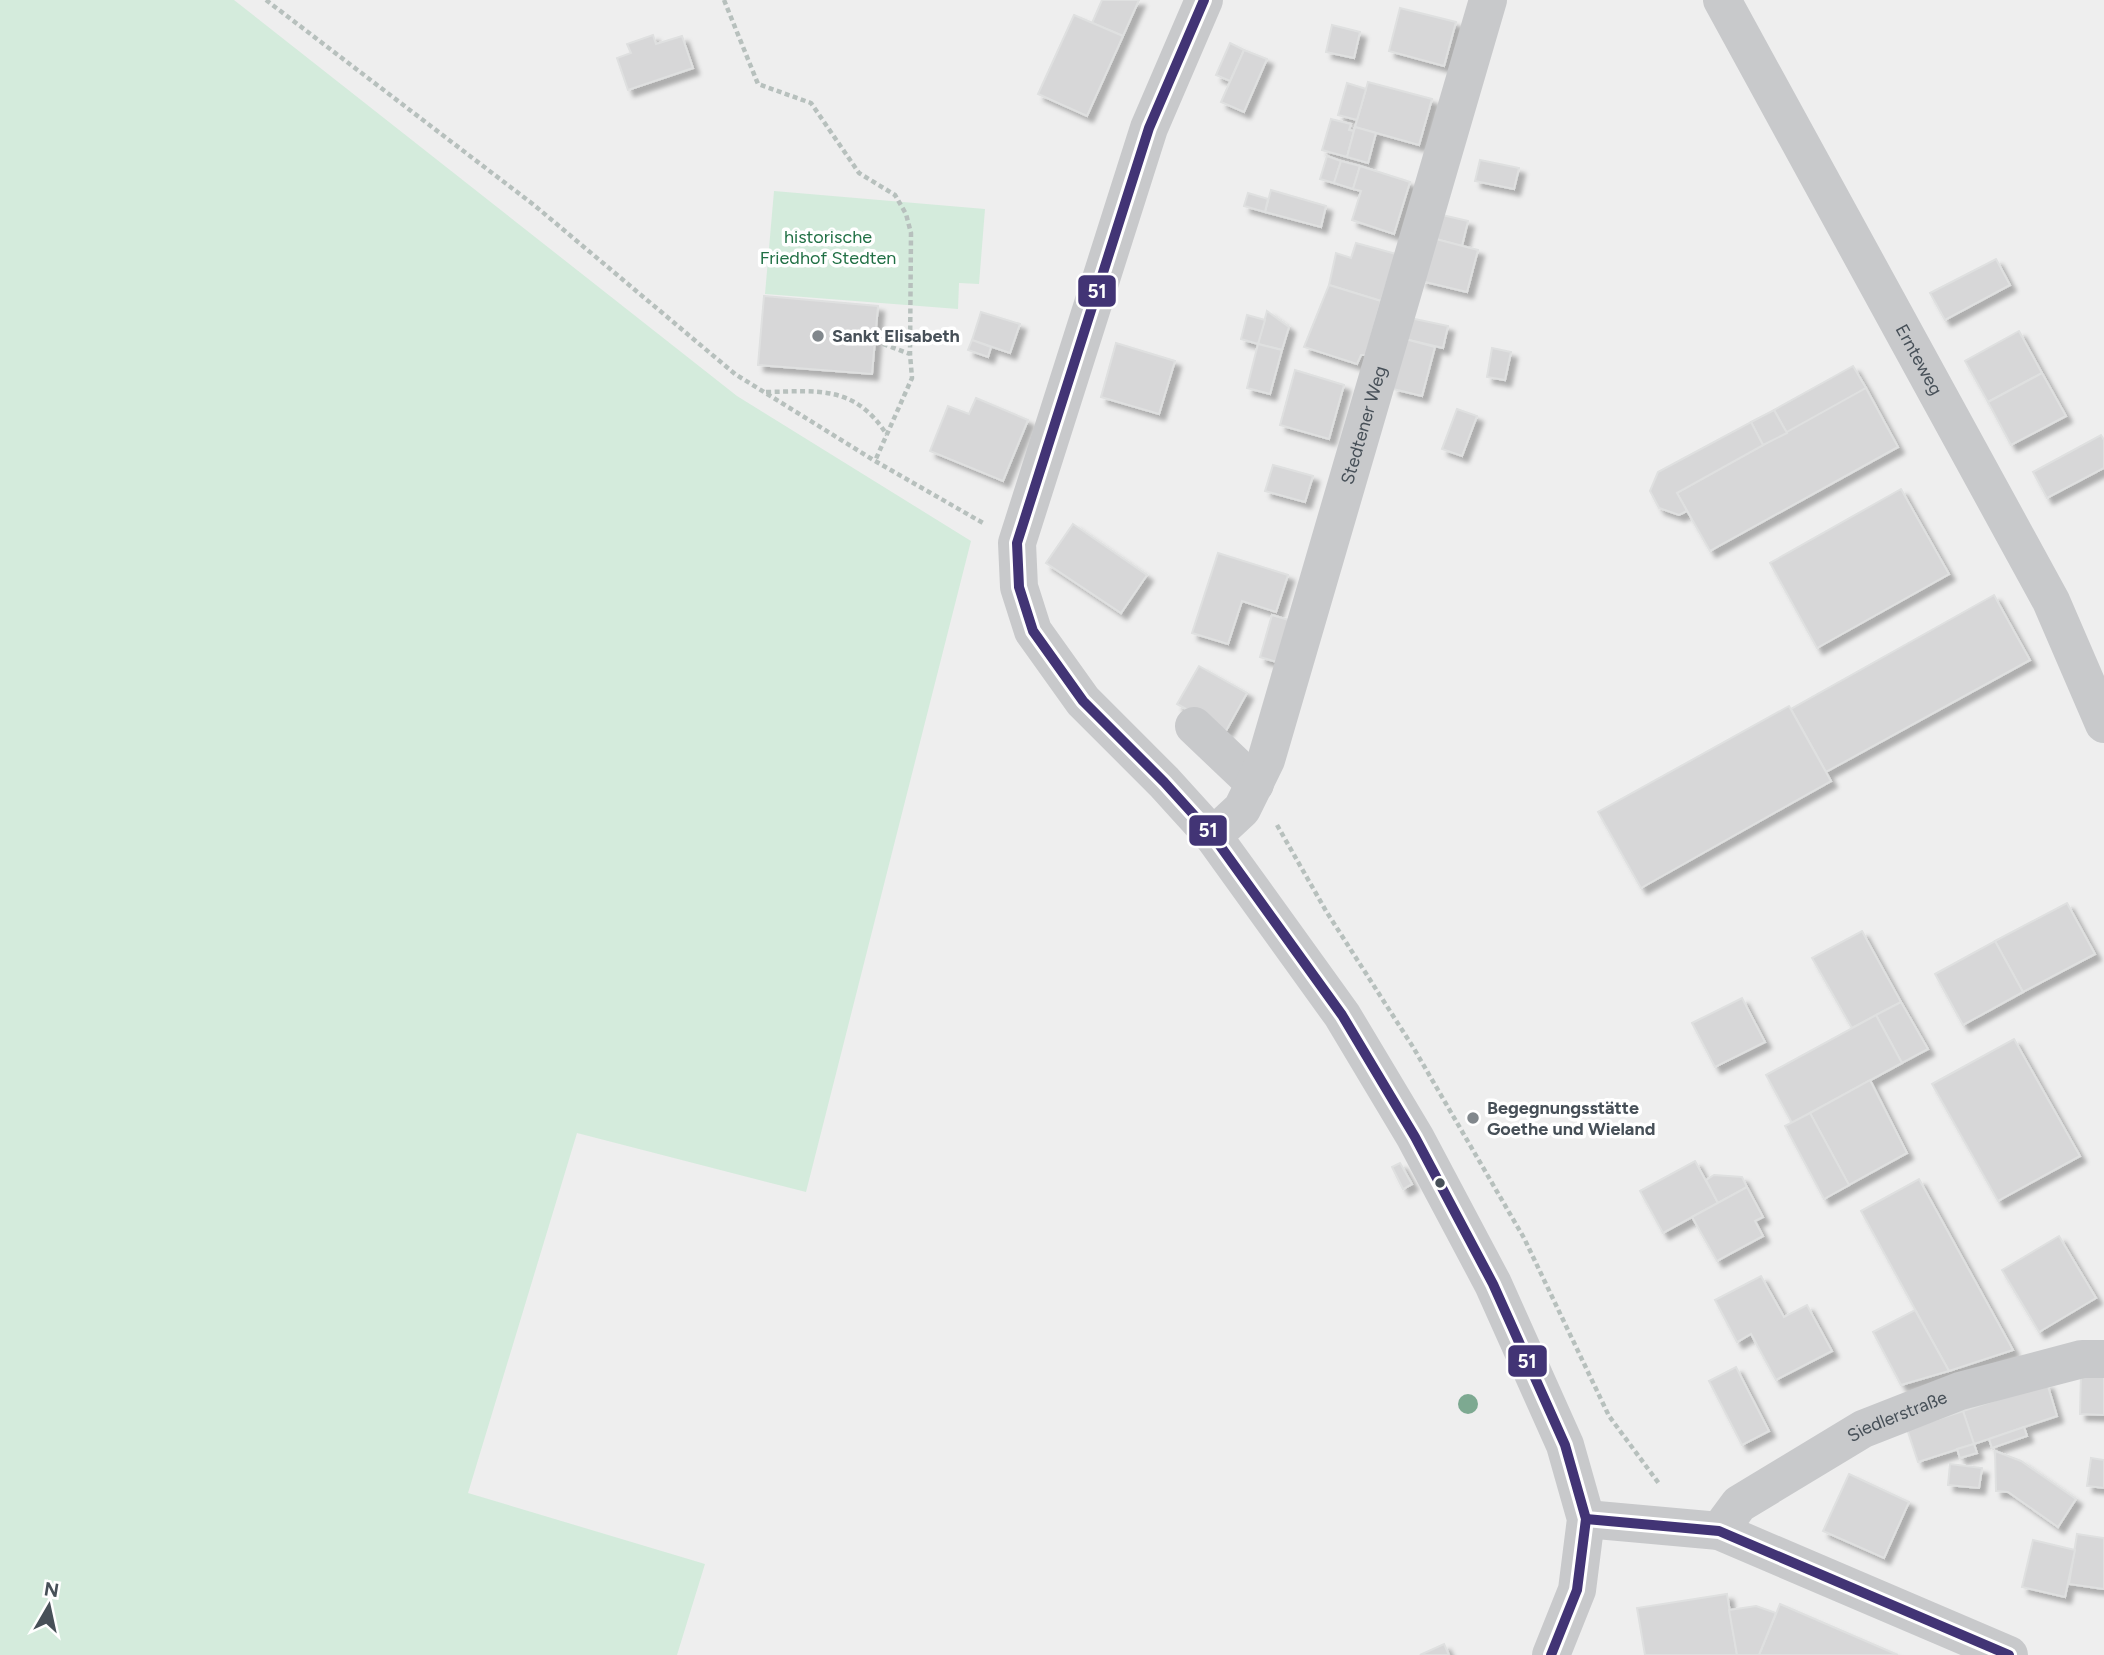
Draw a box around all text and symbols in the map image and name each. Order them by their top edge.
park label: historische Friedhof Stedten [760,226,896,269]
line badge: 51 [1077,274,1117,308]
text: 51 [1087,280,1107,303]
street label: Ernteweg [1891,320,1947,399]
place label: Sankt Elisabeth [832,325,960,347]
marker: Sankt Elisabeth [810,328,826,344]
street label: Stedtener Weg [1336,363,1391,487]
line badge: 51 [1188,814,1228,847]
text: 51 [1198,819,1218,842]
place label: Begegnungsstätte Goethe und Wieland [1487,1097,1655,1140]
marker: Begegnungsstätte Goethe und Wieland [1465,1110,1481,1126]
unlabelled marker [1433,1176,1447,1190]
line badge: 51 [1507,1344,1548,1378]
text: 51 [1517,1350,1537,1373]
street label: Siedlerstraße [1843,1386,1950,1447]
north arrow [14,1571,84,1641]
text: N [43,1577,61,1602]

